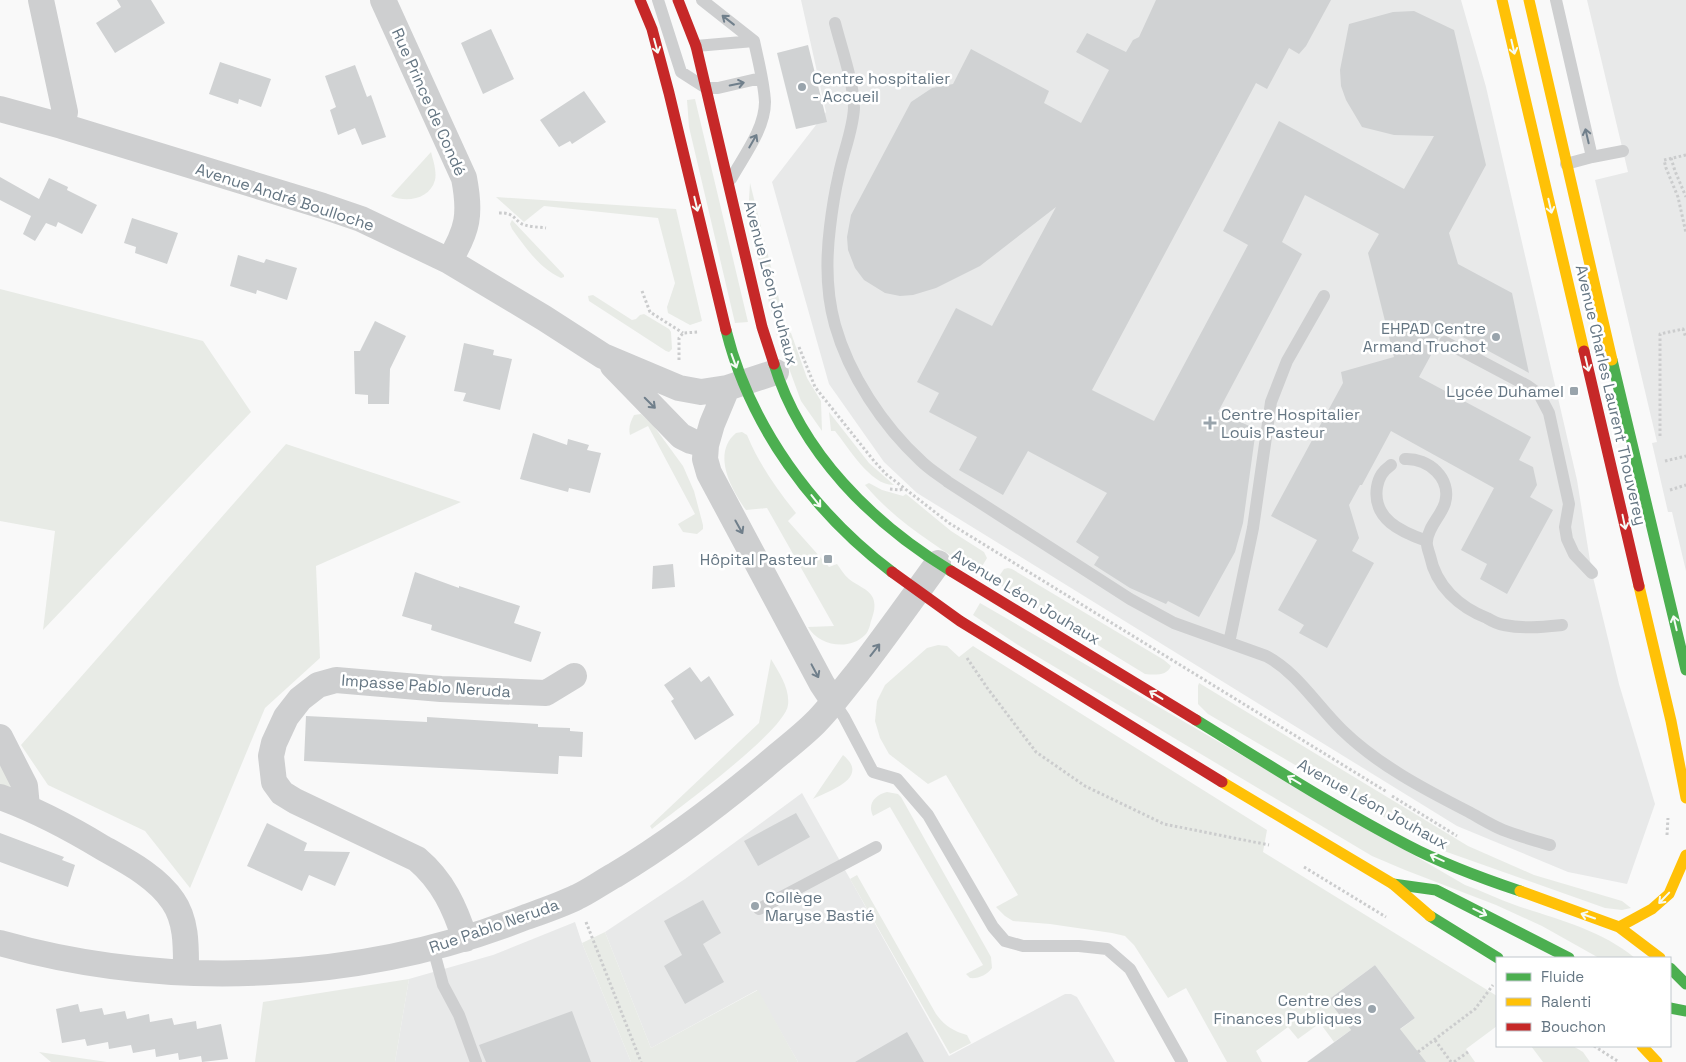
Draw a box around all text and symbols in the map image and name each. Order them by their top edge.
one-way arrow [722,15,735,26]
street label: Rue Prince de Condé [387,25,471,179]
one-way arrow [652,38,661,54]
one-way arrow [1509,39,1518,55]
place label: Centre hospitalier - Accueil [812,68,950,107]
one-way arrow [728,79,744,88]
marker: Centre hospitalier - Accueil [796,81,808,93]
one-way arrow [1582,128,1591,144]
one-way arrow [748,135,758,149]
street label: Avenue André Boulloche [193,158,377,236]
one-way arrow [692,195,701,211]
one-way arrow [1546,197,1555,213]
street label: Avenue Léon Jouhaux [739,198,803,368]
street label: Avenue Charles Laurent Thouverey [1571,263,1651,527]
place label: EHPAD Centre Armand Truchot [1363,318,1486,357]
marker: EHPAD Centre Armand Truchot [1490,331,1502,343]
one-way arrow [731,354,740,369]
one-way arrow [1583,355,1592,371]
place label: Lycée Duhamel [1446,381,1564,402]
marker: Lycée Duhamel [1568,385,1580,397]
one-way arrow [644,397,656,410]
place label: Centre Hospitalier Louis Pasteur [1221,404,1360,443]
marker: Centre Hospitalier Louis Pasteur [1203,416,1217,430]
one-way arrow [810,494,821,507]
one-way arrow [1619,514,1629,530]
one-way arrow [734,520,744,535]
street label: Avenue Léon Jouhaux [948,544,1104,650]
place label: Hôpital Pasteur [700,549,818,570]
marker: Hôpital Pasteur [822,553,834,565]
one-way arrow [1670,615,1679,631]
one-way arrow [869,644,880,657]
one-way arrow [811,663,820,678]
street label: Impasse Pablo Neruda [341,670,511,702]
one-way arrow [1149,690,1163,700]
street label: Avenue Léon Jouhaux [1294,754,1452,854]
one-way arrow [1288,774,1302,784]
one-way arrow [1429,853,1444,863]
place label: Collège Maryse Bastié [765,887,875,926]
one-way arrow [1658,892,1670,904]
street label: Rue Pablo Neruda [426,894,562,958]
marker: Collège Maryse Bastié [749,900,761,912]
one-way arrow [1472,907,1487,917]
one-way arrow [1580,911,1596,921]
legend [1496,957,1671,1047]
text: Fluide [1541,967,1584,986]
place label: Centre des Finances Publiques [1213,990,1362,1029]
text: Ralenti [1541,992,1591,1011]
marker: Centre des Finances Publiques [1366,1003,1378,1015]
text: Bouchon [1541,1017,1606,1036]

